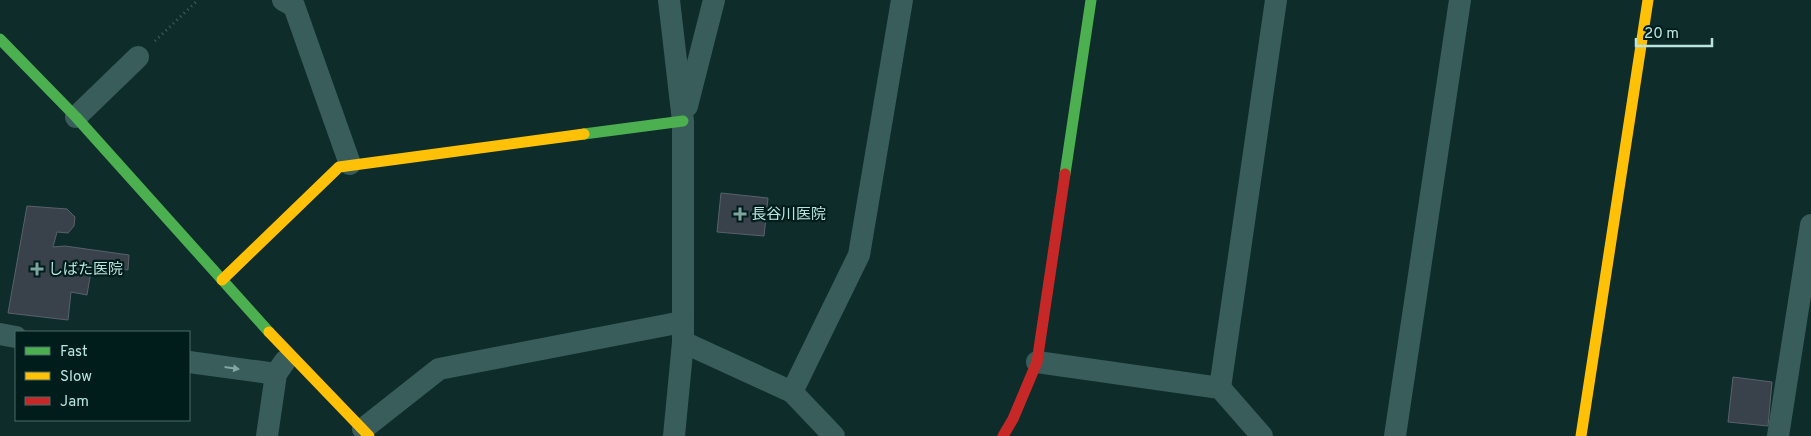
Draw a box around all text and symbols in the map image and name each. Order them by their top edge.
scale bar [1636,15,1712,47]
text: 20 m [1644,25,1679,44]
place label: 長谷川医院 [751,206,826,225]
marker: 長谷川医院 [733,207,747,221]
place label: しばた医院 [48,261,123,280]
marker: しばた医院 [30,262,44,276]
legend [15,331,190,421]
text: Fast [60,343,88,362]
one-way arrow [225,364,241,372]
text: Slow [60,368,92,387]
text: Jam [60,393,89,412]

